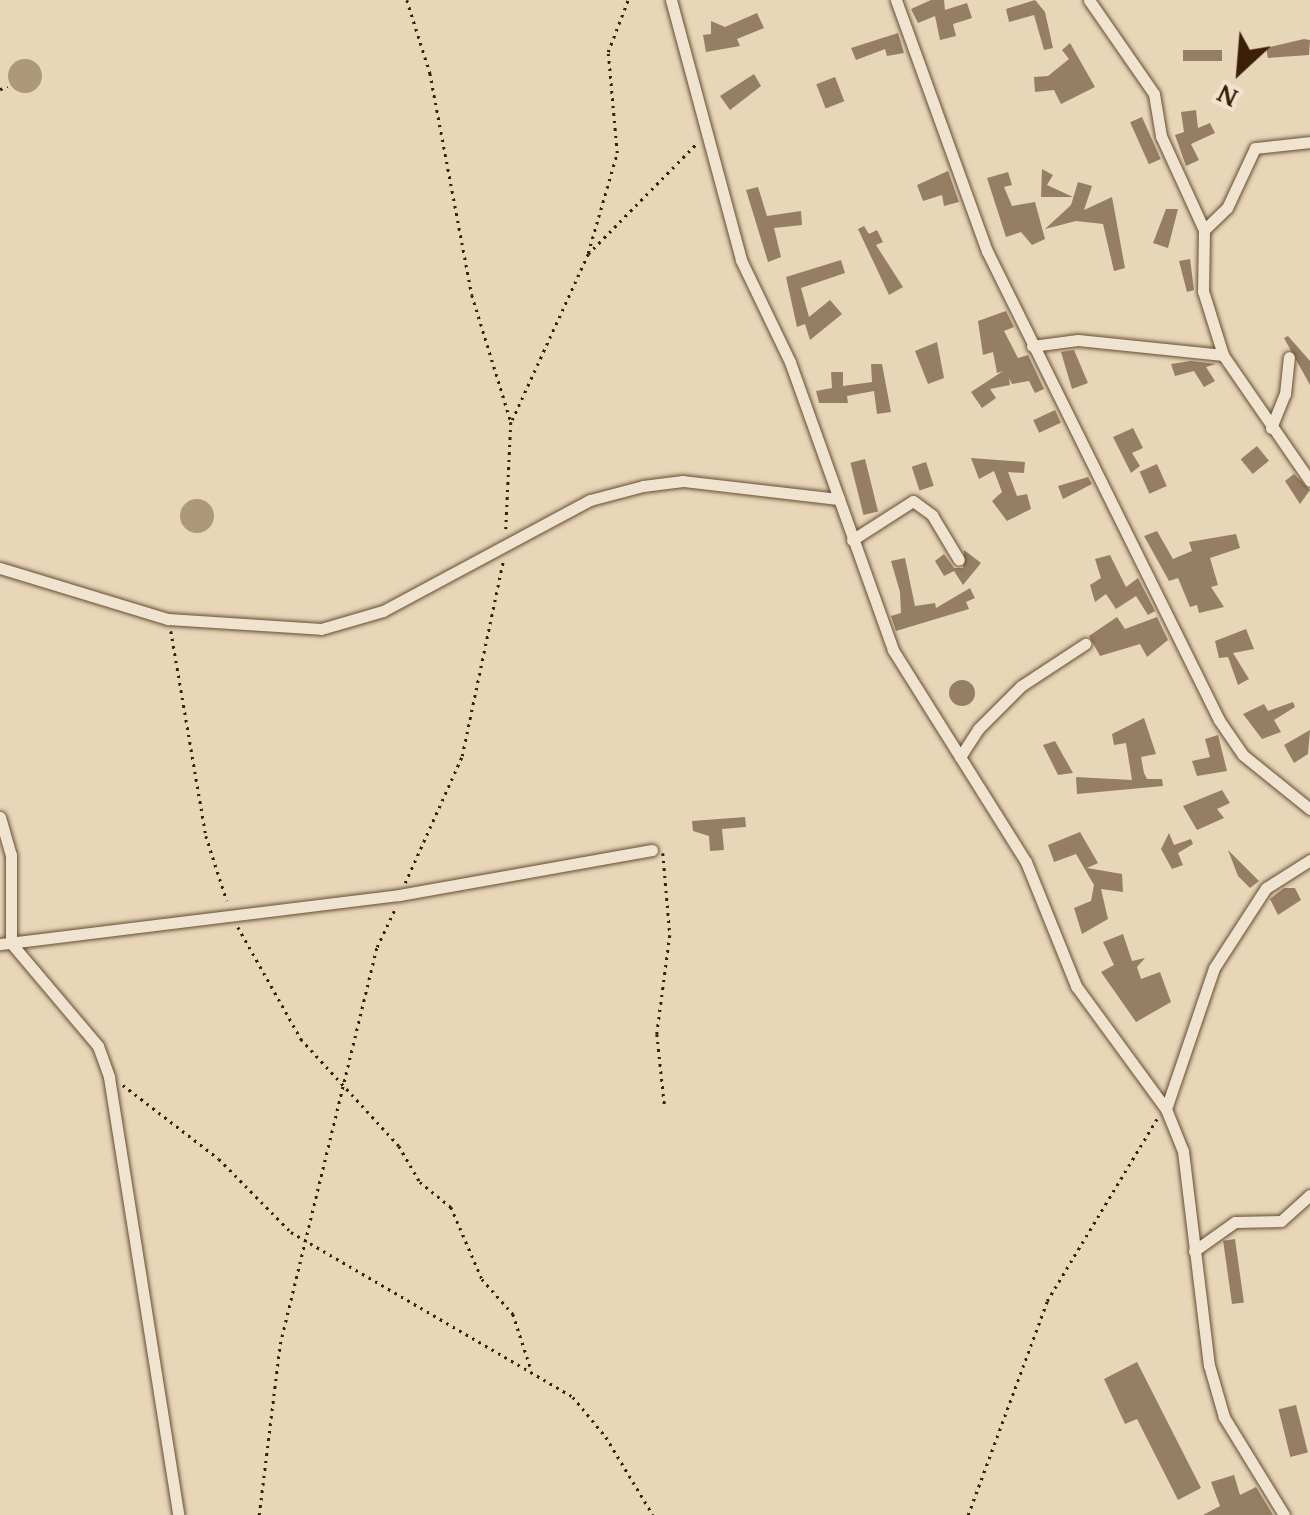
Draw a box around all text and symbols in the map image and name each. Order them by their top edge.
north arrow [1190,20,1290,120]
text: N [1209,75,1244,120]

